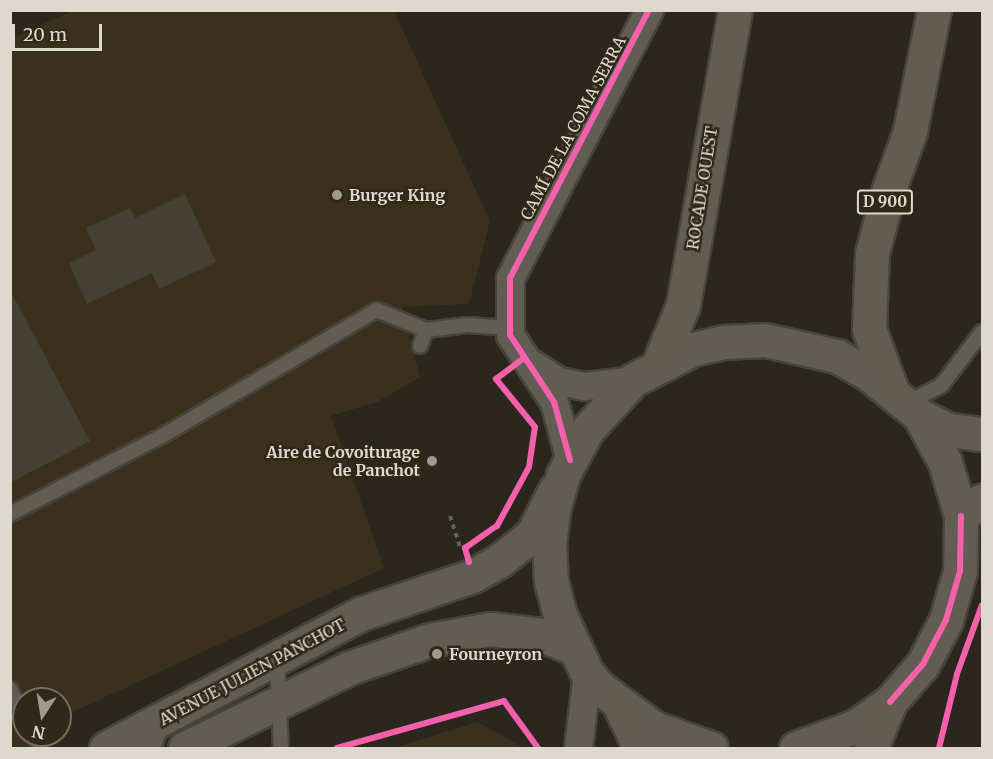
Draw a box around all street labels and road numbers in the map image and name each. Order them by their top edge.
street label: CAMÍ DE LA COMA SERRA [516,33,630,223]
street label: ROCADE OUEST [683,125,721,251]
road number: D 900 [856,190,914,214]
street label: AVENUE JULIEN PANCHOT [156,615,348,729]

